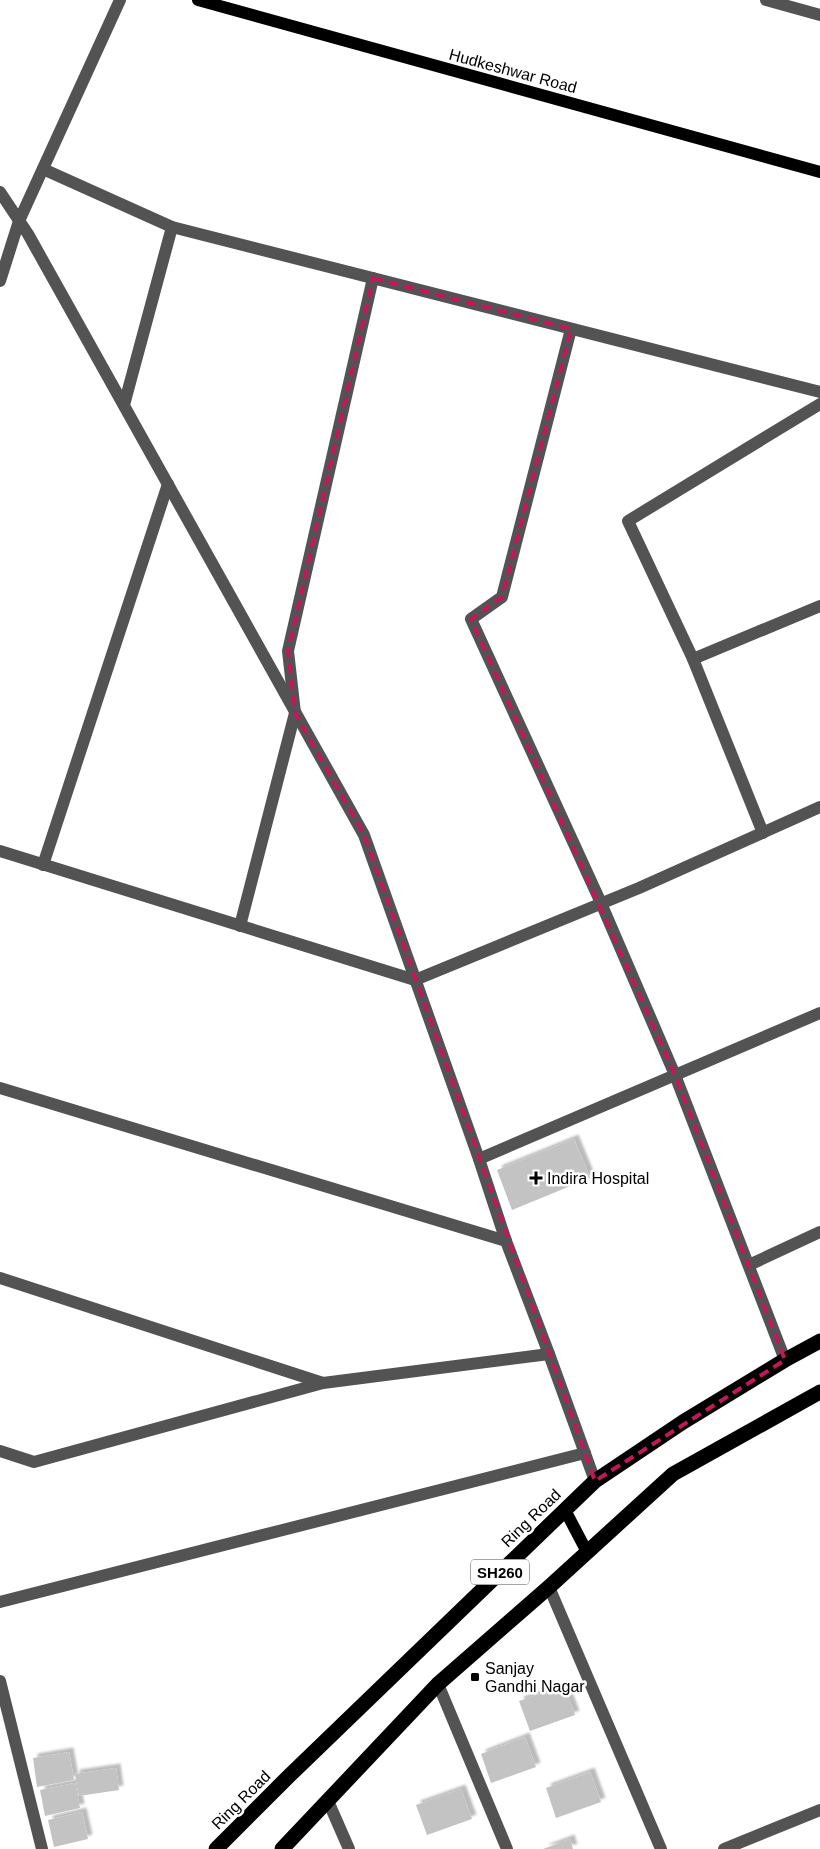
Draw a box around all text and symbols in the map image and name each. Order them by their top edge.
street label: Hudkeshwar Road [447,46,579,96]
place label: Indira Hospital [547,1170,649,1187]
marker: Indira Hospital [529,1171,543,1185]
street label: Ring Road [498,1486,564,1550]
road number: SH260 [471,1560,529,1584]
place label: Sanjay Gandhi Nagar [485,1660,585,1695]
marker: Sanjay Gandhi Nagar [469,1671,481,1683]
street label: Ring Road [208,1767,274,1833]

